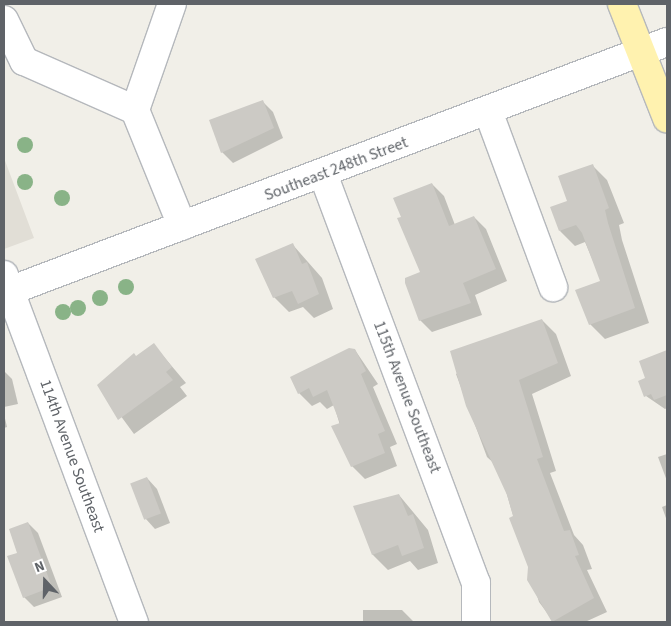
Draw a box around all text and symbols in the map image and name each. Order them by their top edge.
street label: Southeast 248th Street [262,133,410,205]
street label: 115th Avenue Southeast [369,318,445,476]
street label: 114th Avenue Southeast [35,377,109,535]
north arrow [20,556,70,606]
text: N [32,556,48,578]

